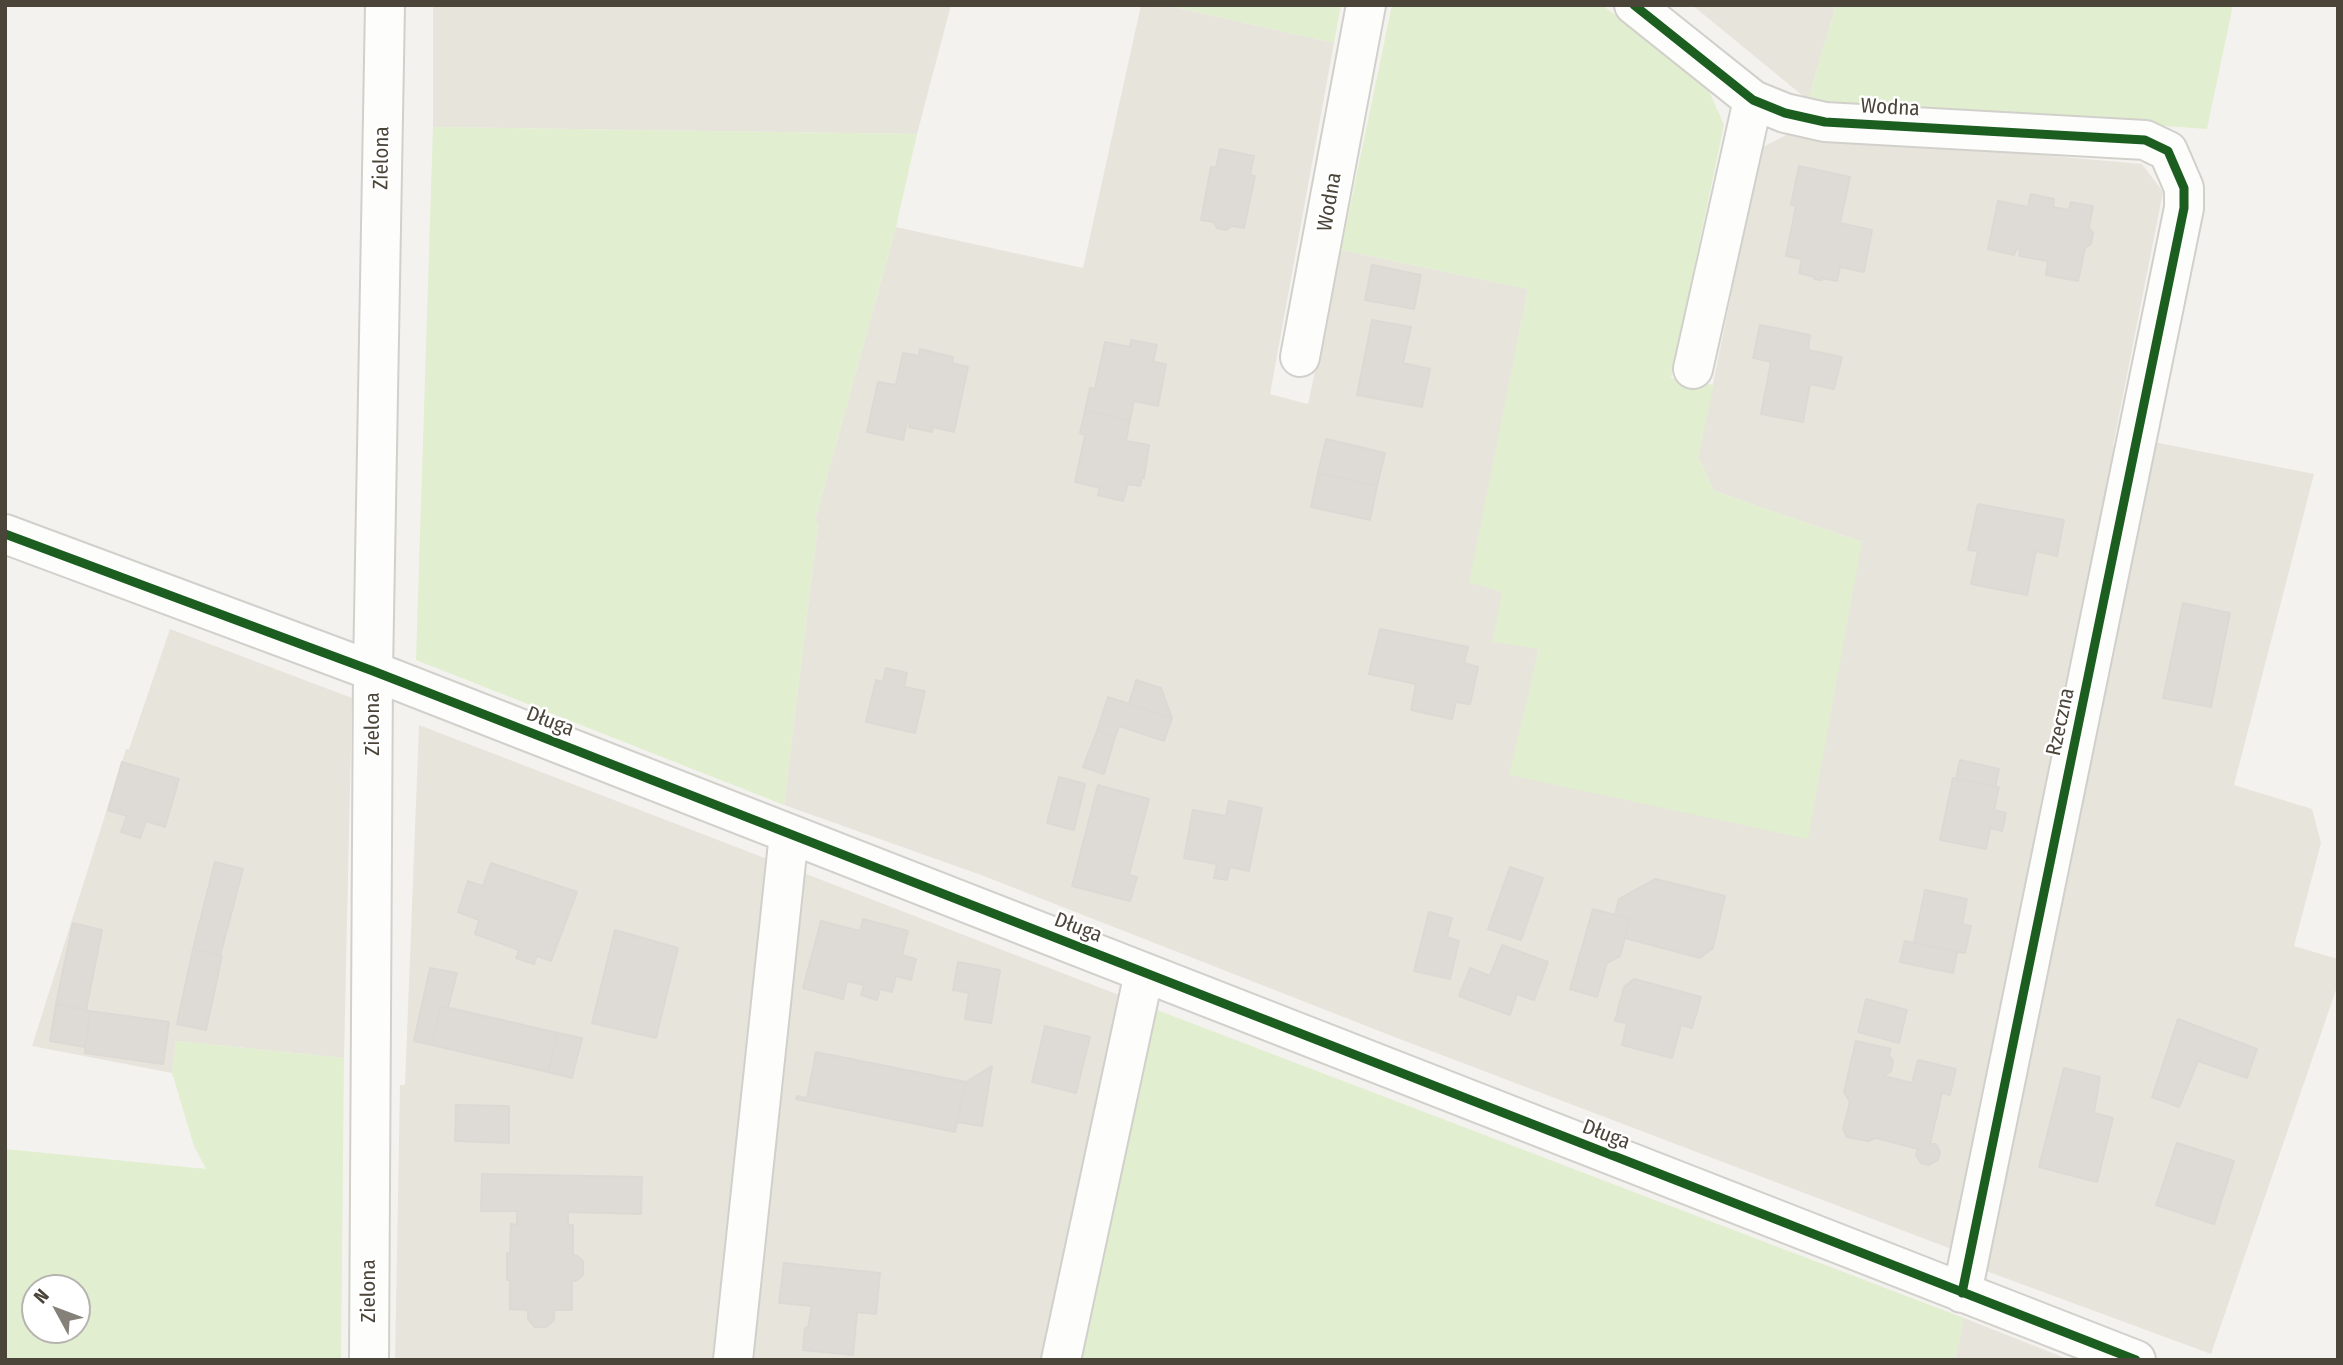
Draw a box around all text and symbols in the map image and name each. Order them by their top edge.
street label: Wodna [1860,94,1920,122]
street label: Zielona [369,126,395,190]
street label: Wodna [1312,171,1348,233]
street label: Rzeczna [2042,686,2080,758]
street label: Zielona [360,692,386,756]
street label: Długa [523,701,577,743]
street label: Długa [1051,907,1105,949]
street label: Długa [1579,1114,1633,1156]
street label: Zielona [356,1259,382,1323]
north arrow [21,1274,91,1344]
text: N [29,1284,54,1308]

